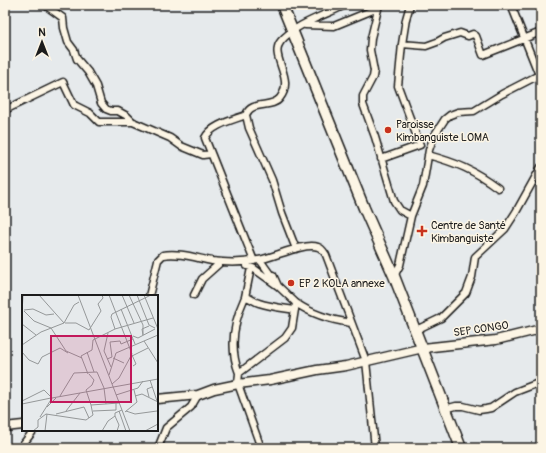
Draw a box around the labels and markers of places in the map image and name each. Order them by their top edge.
place label: Paroisse Kimbanguiste LOMA [396,118,489,144]
marker: Paroisse Kimbanguiste LOMA [383,125,393,135]
place label: Centre de Santé Kimbanguiste [431,219,506,245]
marker: Centre de Santé Kimbanguiste [416,225,428,237]
place label: EP 2 KOLA annexe [299,277,385,290]
marker: EP 2 KOLA annexe [286,278,296,288]

